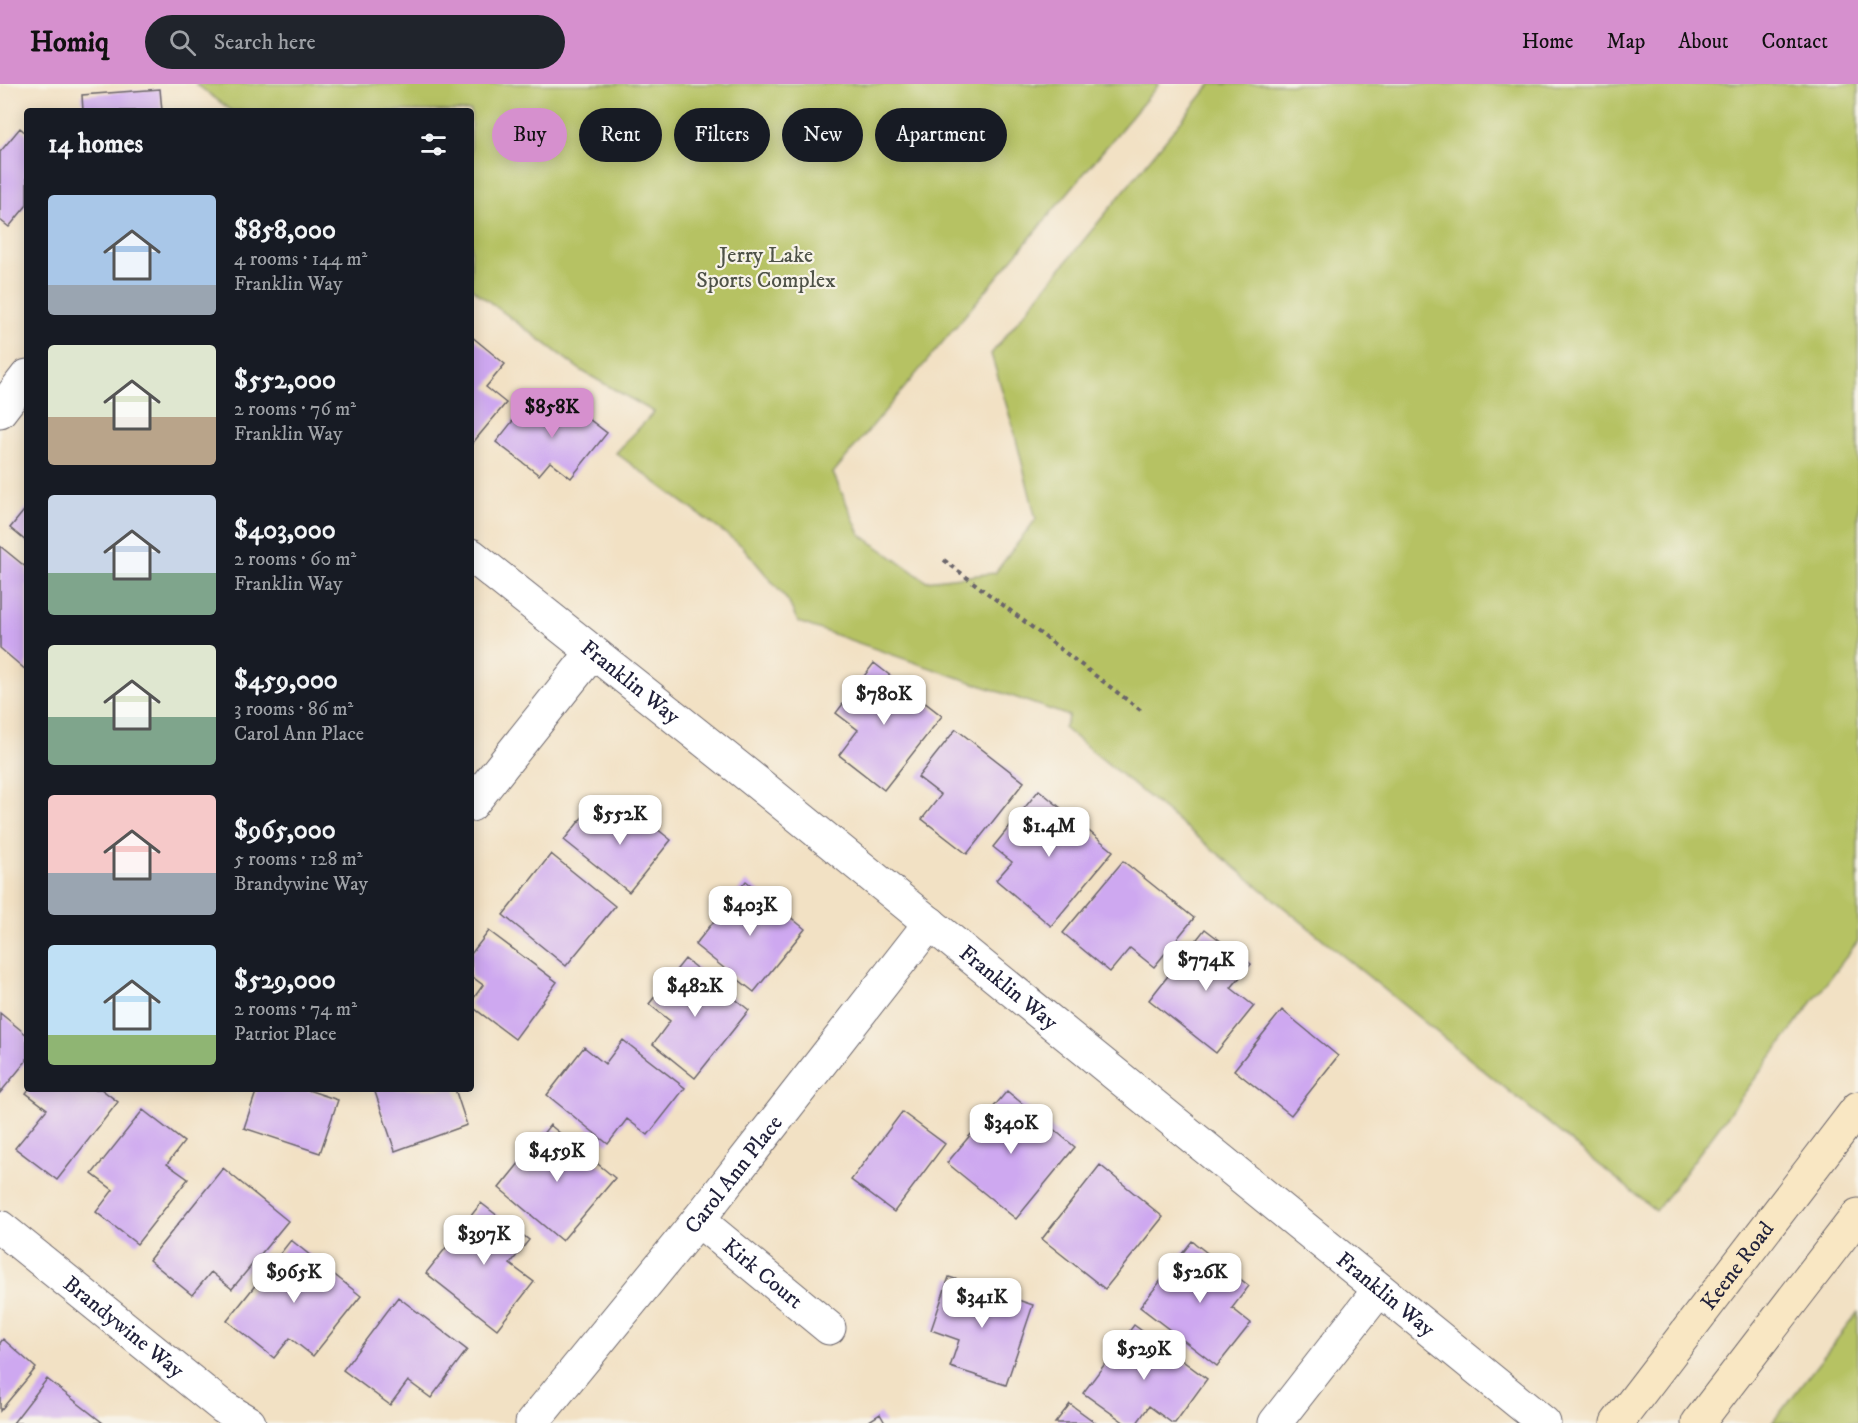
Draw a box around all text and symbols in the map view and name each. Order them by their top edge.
search box [145,15,565,69]
text: Homiq [30,25,109,60]
icon: search [166,26,199,59]
text: Search here [214,29,316,56]
text: Home [1522,29,1574,55]
text: Map [1607,29,1645,55]
text: About [1678,29,1729,55]
text: Contact [1762,29,1828,55]
chip: Buy [492,108,567,162]
chip: Rent [579,108,662,162]
chip: Filters [674,108,770,162]
chip: New [782,108,863,162]
chip: Apartment [875,108,1007,162]
text: 14 homes [48,128,143,161]
icon: filters [417,128,450,161]
text: $858,000 [234,214,336,247]
icon: home [96,219,168,291]
park label: Jerry Lake Sports Complex [696,242,836,294]
text: 4 rooms · 144 m² [234,247,367,272]
text: Franklin Way [234,272,343,297]
text: $552,000 [234,364,336,397]
icon: home [96,369,168,441]
pin: $858K [510,388,594,439]
text: $858K [525,395,579,420]
text: 2 rooms · 76 m² [234,397,356,422]
text: Franklin Way [234,422,343,447]
text: $403,000 [234,514,336,547]
icon: home [96,519,168,591]
text: 2 rooms · 60 m² [234,547,356,572]
text: Franklin Way [234,572,343,597]
street label: Franklin Way [575,634,686,730]
text: $459,000 [234,664,338,697]
icon: home [96,669,168,741]
pin: $780K [842,675,926,726]
text: $780K [856,682,912,707]
text: 3 rooms · 86 m² [234,697,353,722]
text: Carol Ann Place [234,722,364,747]
pin: $552K [578,795,662,846]
text: $552K [593,802,647,827]
pin: $1.4M [1007,807,1091,858]
text: $965,000 [234,814,336,847]
text: $1.4M [1023,814,1076,839]
icon: home [96,819,168,891]
text: 5 rooms · 128 m² [234,847,363,872]
text: Brandywine Way [234,872,368,897]
pin: $403K [708,886,792,937]
text: $403K [723,893,777,918]
street label: Franklin Way [954,939,1064,1036]
pin: $774K [1164,941,1248,992]
text: $774K [1177,948,1235,973]
text: $529,000 [234,964,336,997]
pin: $482K [653,967,737,1018]
icon: home [96,969,168,1041]
text: $482K [667,974,723,999]
text: 2 rooms · 74 m² [234,997,357,1022]
text: Patriot Place [234,1022,336,1047]
pin: $340K [969,1104,1053,1155]
street label: Carol Ann Place [679,1110,788,1239]
text: $340K [984,1111,1038,1136]
pin: $459K [515,1132,599,1183]
text: $459K [529,1139,585,1164]
pin: $397K [442,1215,526,1266]
street label: Keene Road [1695,1216,1780,1315]
text: $397K [458,1222,510,1247]
street label: Kirk Court [717,1232,808,1314]
street label: Franklin Way [1331,1246,1441,1343]
pin: $965K [252,1253,336,1304]
pin: $526K [1158,1253,1242,1304]
text: $965K [266,1260,322,1285]
text: $526K [1172,1260,1228,1285]
street label: Brandywine Way [58,1270,190,1384]
pin: $341K [940,1278,1024,1329]
text: $341K [956,1285,1008,1310]
pin: $529K [1102,1330,1186,1381]
text: $529K [1117,1337,1171,1362]

